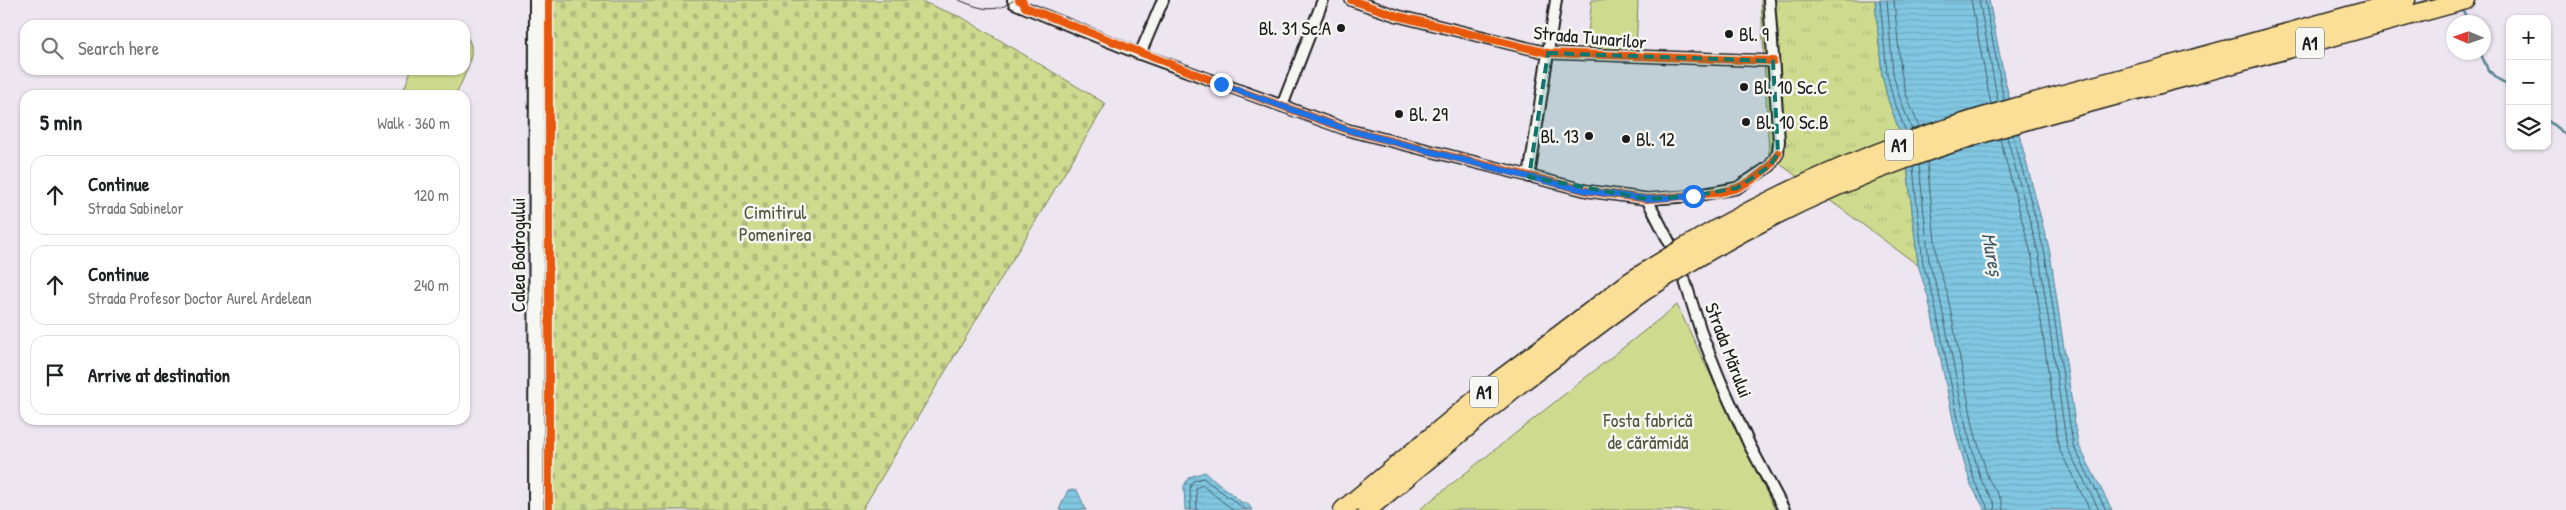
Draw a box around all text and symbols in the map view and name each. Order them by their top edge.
place label: Bl. 31 Sc.A [1259,15,1331,41]
north arrow [2446,15,2491,60]
map controls [2506,15,2551,150]
button: + [2506,15,2551,60]
street label: Strada Tunarilor [1532,19,1648,55]
search box [20,20,470,75]
place label: Bl. 9 [1739,21,1769,47]
marker: Bl. 31 Sc.A [1335,22,1347,34]
marker: Bl. 9 [1723,28,1735,40]
road number: A1 [2296,28,2324,58]
icon: search [38,34,66,62]
text: Search here [78,35,159,61]
button: − [2506,60,2551,105]
route end [1210,73,1233,96]
place label: Bl. 10 Sc.C [1754,74,1827,100]
marker: Bl. 10 Sc.C [1738,81,1750,93]
place label: Bl. 29 [1409,101,1448,127]
button: layers [2506,105,2551,150]
text: 5 min [40,108,82,137]
marker: Bl. 29 [1393,108,1405,120]
place label: Bl. 10 Sc.B [1756,109,1829,135]
text: Walk · 360 m [377,112,450,134]
marker: Bl. 10 Sc.B [1740,116,1752,128]
place label: Bl. 13 [1540,123,1579,149]
place label: Bl. 12 [1636,126,1675,152]
marker: Bl. 13 [1583,130,1595,142]
road number: A1 [1885,130,1913,160]
marker: Bl. 12 [1620,133,1632,145]
text: Continue [88,171,149,197]
icon: ahead [41,181,69,209]
text: 120 m [414,184,449,206]
route start [1682,185,1705,208]
text: Strada Sabinelor [88,197,184,219]
street label: Calea Bodrogului [505,198,531,312]
park label: Cimitirul Pomenirea [739,199,812,247]
water label: Mureș [1976,230,2011,280]
text: Continue [88,261,149,287]
icon: ahead [41,271,69,299]
text: 240 m [414,274,449,296]
text: Strada Profesor Doctor Aurel Ardelean [88,287,312,309]
street label: Strada Mărului [1699,299,1759,401]
icon: arrive [41,361,69,389]
text: Arrive at destination [88,362,230,388]
road number: A1 [1470,377,1498,408]
park label: Fosta fabrică de cărămidă [1603,407,1693,455]

